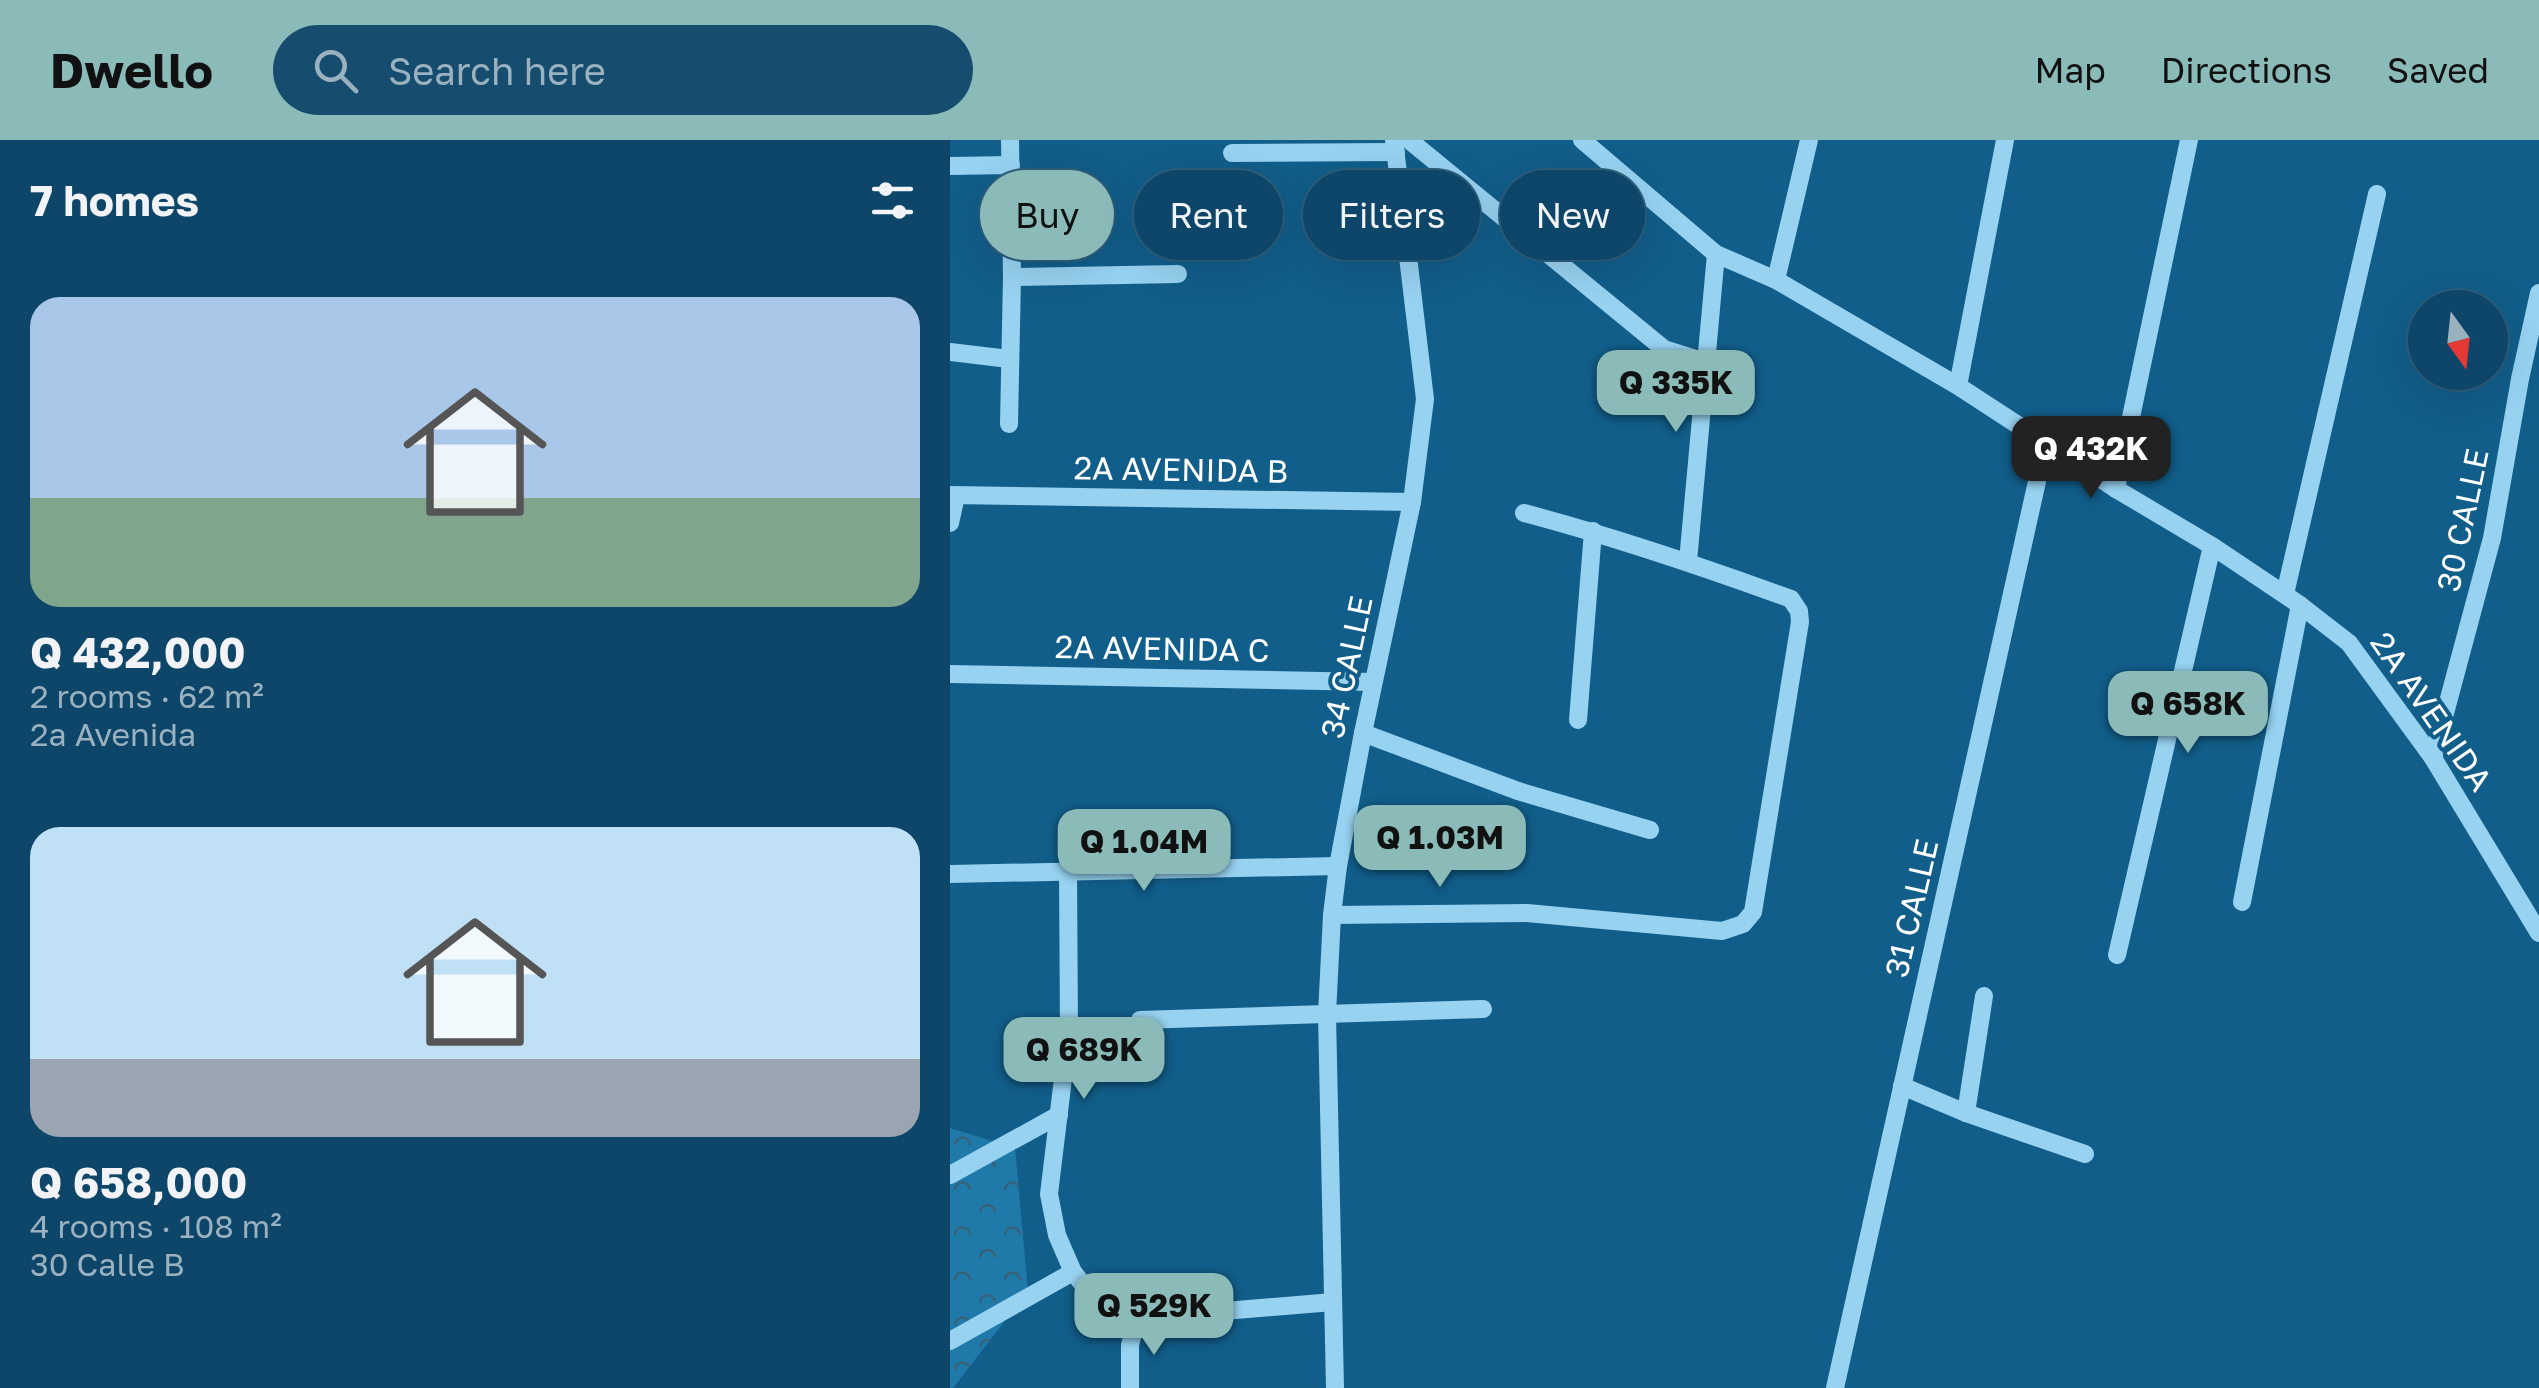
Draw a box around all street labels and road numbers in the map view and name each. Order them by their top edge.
street label: 30 CALLE [2428,445,2496,595]
street label: 2A AVENIDA B [1073,448,1289,490]
street label: 34 CALLE [1312,592,1380,742]
street label: 2A AVENIDA [2363,624,2501,798]
street label: 2A AVENIDA C [1054,627,1270,669]
street label: 31 CALLE [1877,835,1945,981]

